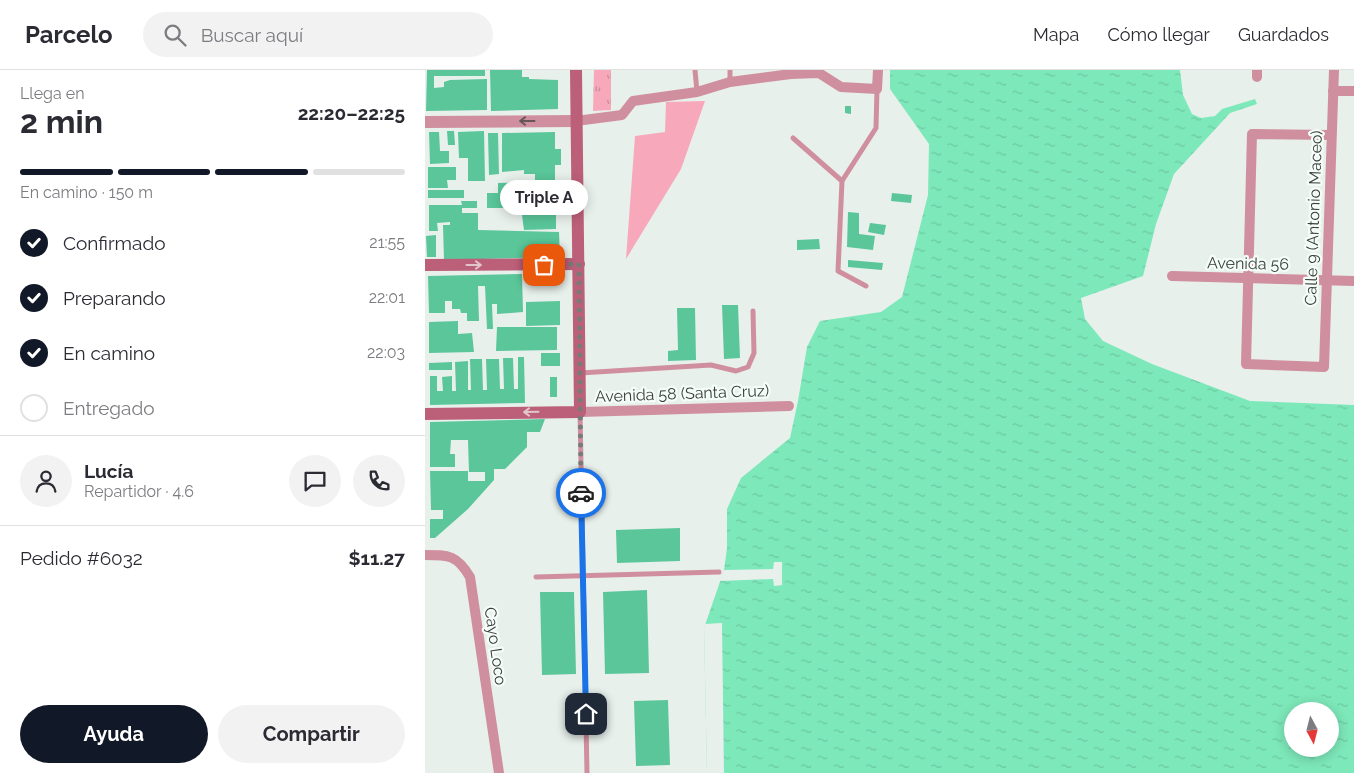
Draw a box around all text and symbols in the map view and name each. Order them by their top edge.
search box [143,12,493,57]
text: Parcelo [25,20,113,49]
icon: search [161,21,189,49]
text: Buscar aquí [201,24,303,46]
text: Mapa [1033,24,1079,45]
text: Cómo llegar [1107,24,1210,45]
text: Guardados [1238,24,1329,45]
text: Llega en [20,84,84,103]
text: 22:20–22:25 [298,102,405,124]
text: 2 min [20,103,103,140]
one-way arrow [519,116,536,126]
street label: Calle 9 (Antonio Maceo) [1301,130,1326,306]
callout: Triple A [500,180,588,215]
text: En camino · 150 m [20,183,153,202]
text: Triple A [515,188,573,207]
icon: check [20,229,48,257]
text: Confirmado [63,232,166,254]
text: 21:55 [369,233,405,252]
pin [523,244,565,286]
icon: bag [530,251,558,279]
street label: Avenida 56 [1207,253,1289,274]
one-way arrow [465,260,481,270]
icon: check [20,284,48,312]
text: Preparando [63,287,166,309]
text: 22:01 [369,288,405,307]
icon: check [20,339,48,367]
text: En camino [63,342,155,364]
text: 22:03 [367,343,405,362]
street label: Avenida 58 (Santa Cruz) [595,381,769,406]
text: Entregado [63,397,155,419]
one-way arrow [524,408,540,417]
button: person [20,455,72,507]
button: chat [289,455,341,507]
button: phone [353,455,405,507]
text: Lucía [84,460,133,482]
courier [556,468,606,518]
icon: car [567,479,595,507]
text: Repartidor · 4.6 [84,482,194,501]
text: Pedido #6032 [20,547,143,569]
text: $11.27 [349,547,405,569]
street label: Cayo Loco [481,606,510,686]
pin [565,693,607,735]
icon: home [572,700,600,728]
north arrow [1284,702,1339,758]
map controls [1284,702,1339,757]
button: Ayuda [20,705,208,763]
button: Compartir [218,705,405,763]

